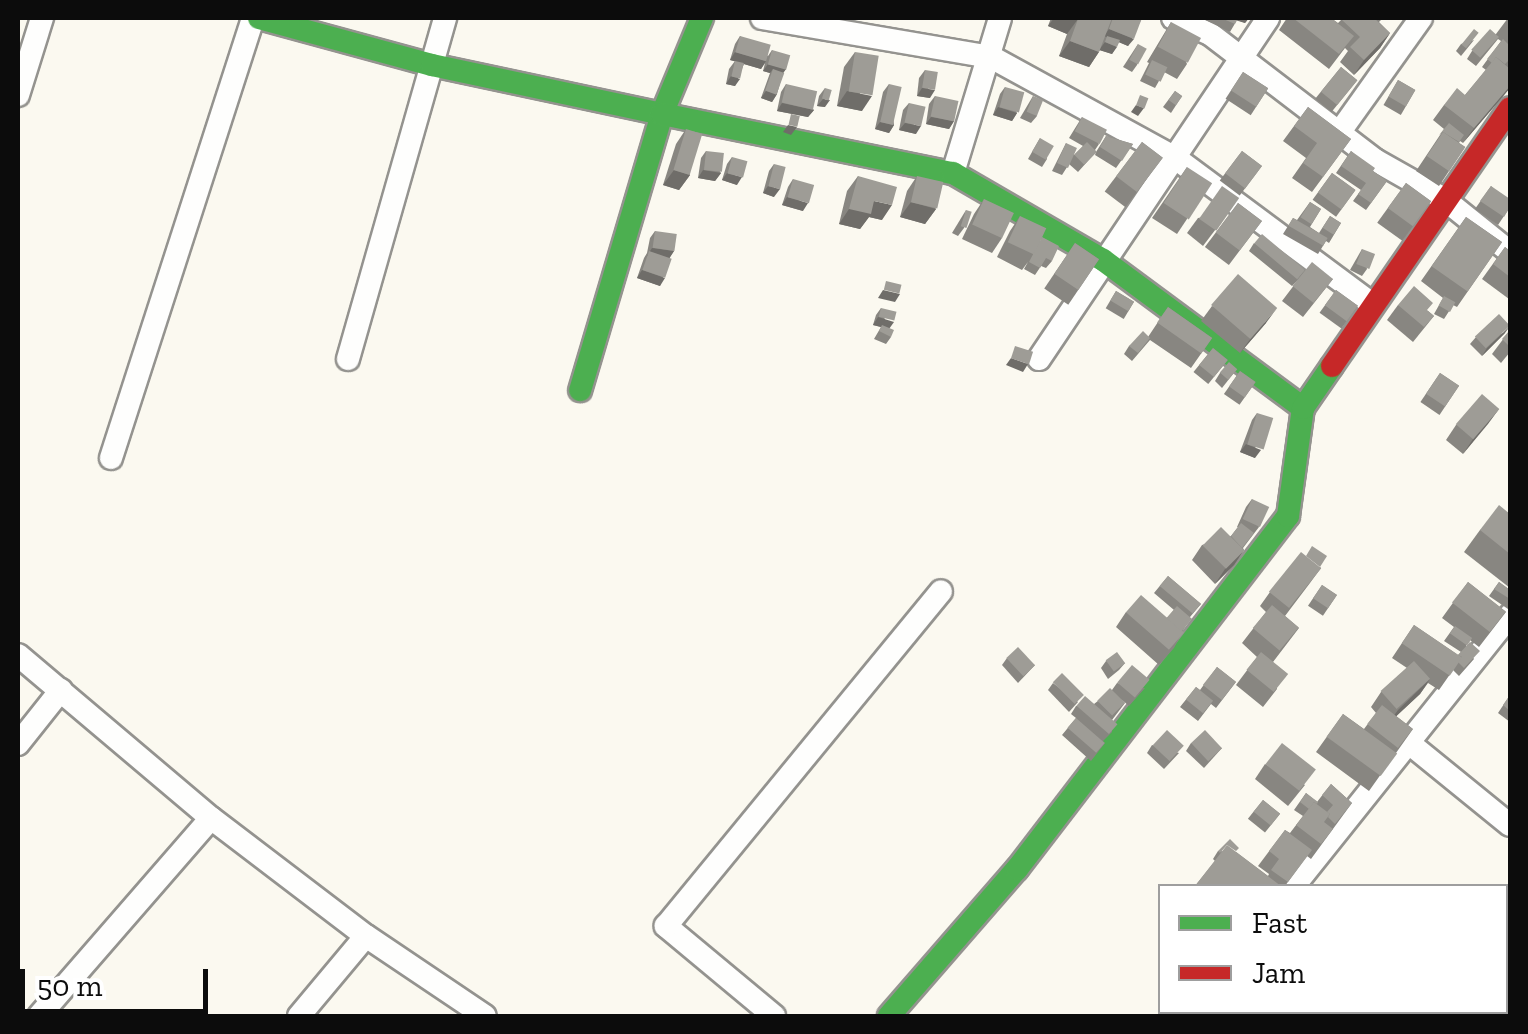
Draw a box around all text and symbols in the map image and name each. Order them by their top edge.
legend [1158,884,1508,1014]
text: Fast [1252,905,1307,941]
scale bar [25,949,212,1011]
text: Jam [1252,955,1305,991]
text: 50 m [37,968,102,1004]

